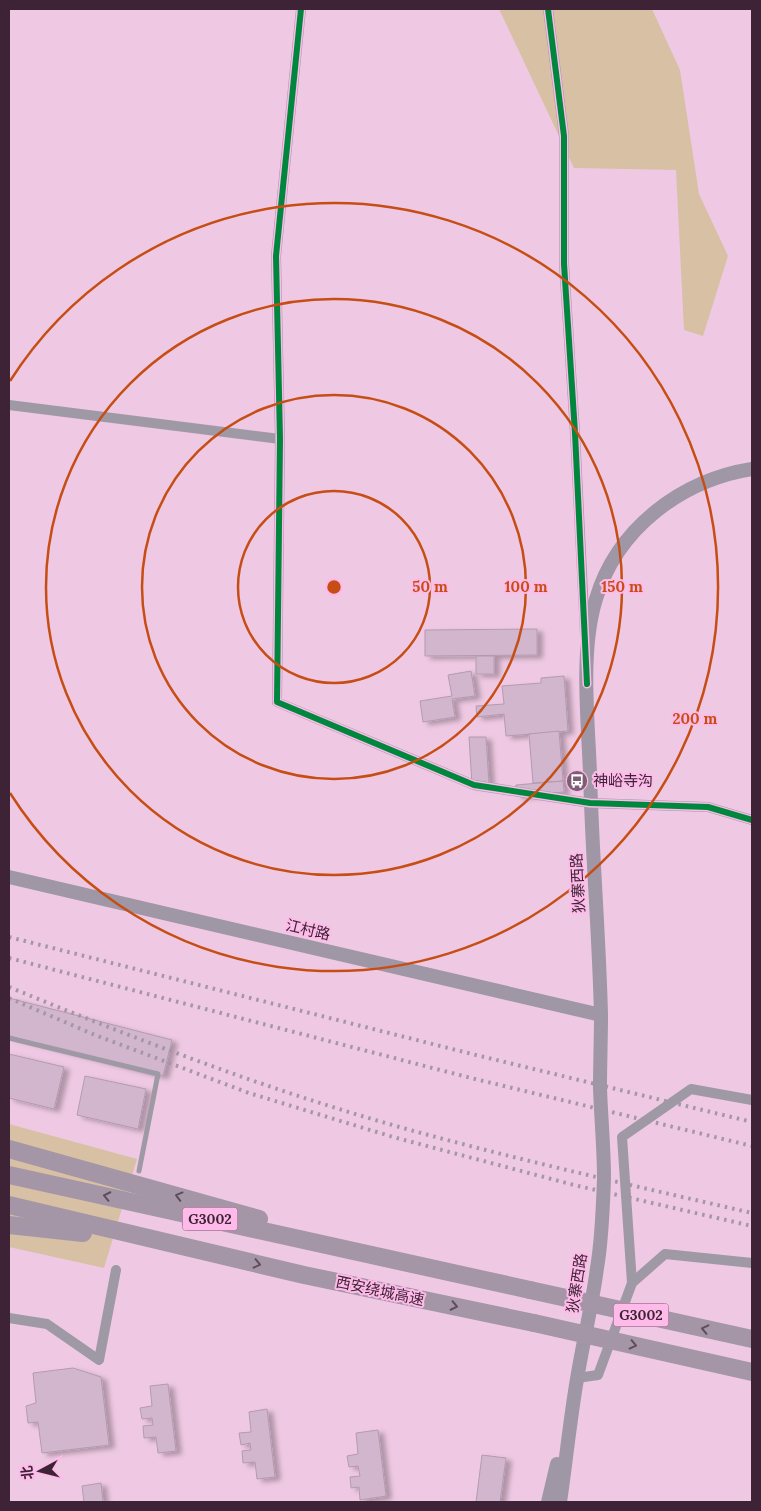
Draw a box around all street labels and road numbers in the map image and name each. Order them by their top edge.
street label: 狄寨西路 [566,853,589,913]
street label: 江村路 [284,915,332,944]
road number: G3002 [182,1208,238,1230]
street label: 狄寨西路 [562,1252,591,1314]
street label: 西安绕城高速 [334,1272,426,1309]
road number: G3002 [614,1304,668,1326]

